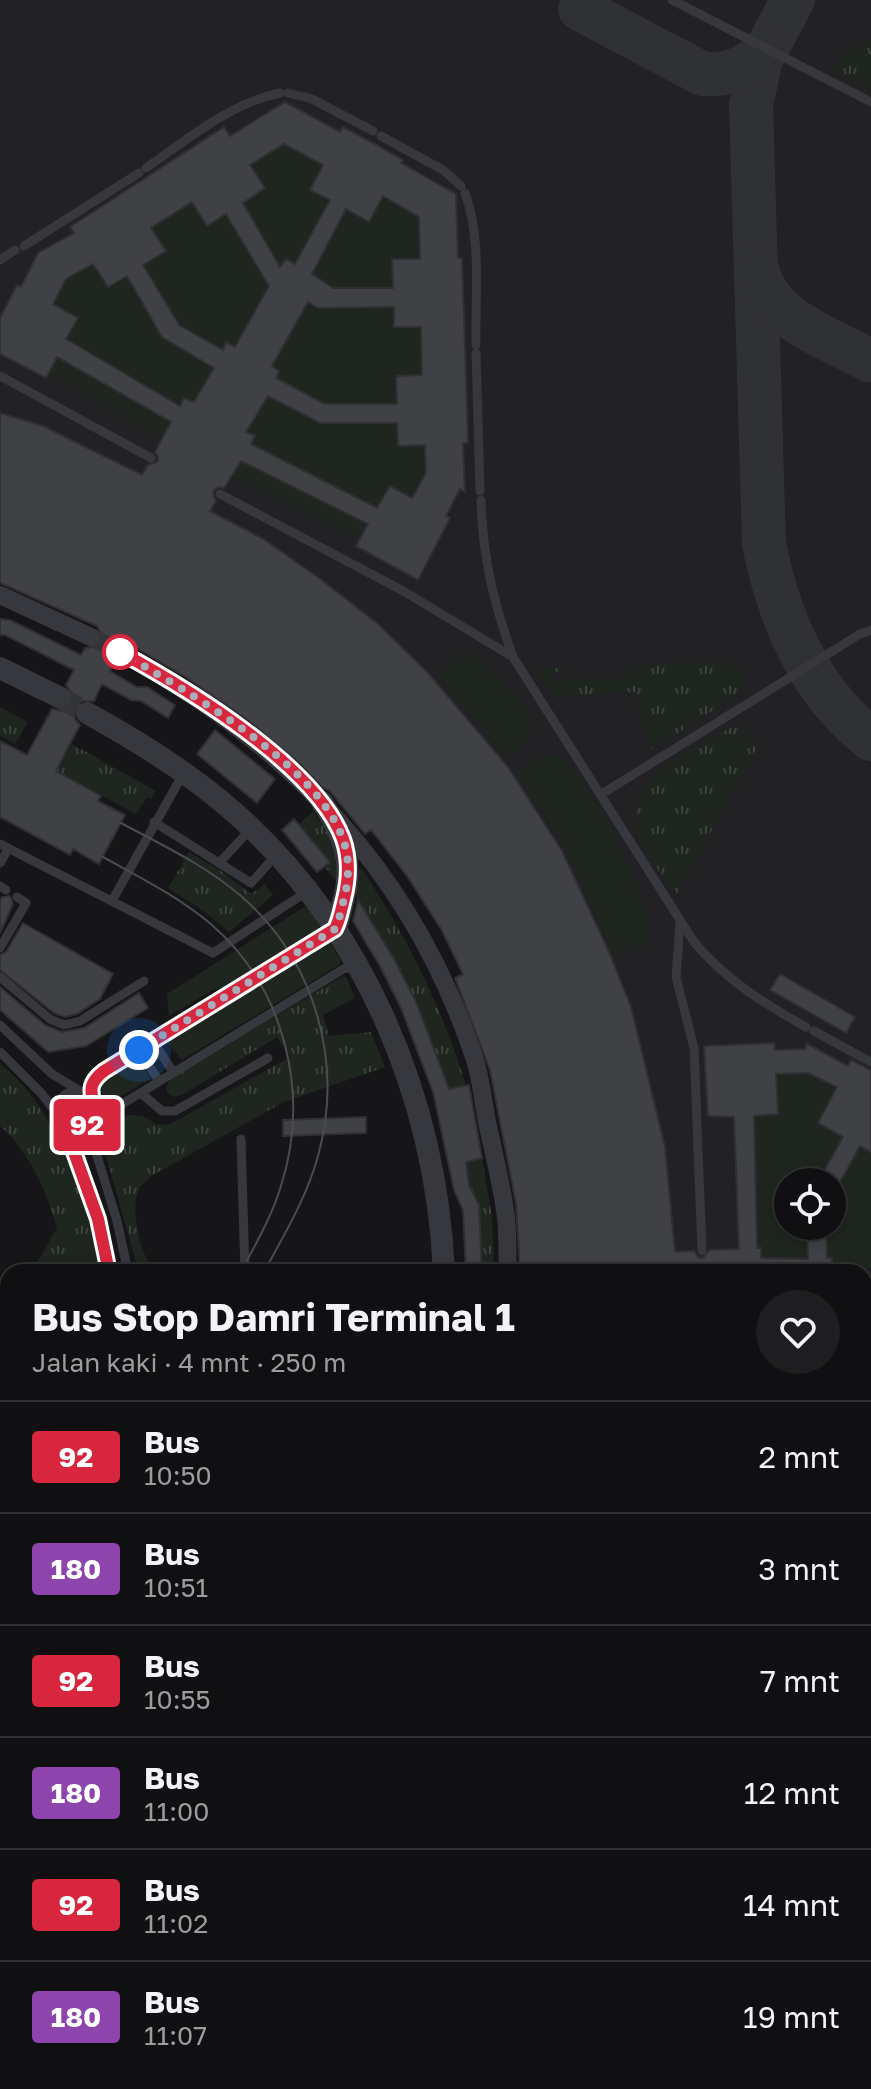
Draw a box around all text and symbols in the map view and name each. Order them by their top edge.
unlabelled marker [103,635,137,669]
your location [119,1030,159,1070]
line badge: 92 [51,1099,123,1151]
text: 92 [70,1108,104,1141]
map controls [774,1168,846,1240]
button: locate [774,1168,846,1240]
button: heart [756,1290,840,1374]
text: Bus Stop Damri Terminal 1 [32,1294,515,1339]
text: Jalan kaki · 4 mnt · 250 m [32,1347,346,1378]
text: Bus [144,1424,200,1460]
text: 2 mnt [758,1439,840,1475]
text: 92 [59,1440,93,1473]
text: 10:50 [144,1460,212,1491]
text: Bus [144,1536,200,1572]
text: 3 mnt [758,1551,840,1587]
text: 180 [51,1552,101,1585]
text: 10:51 [144,1572,208,1603]
text: Bus [144,1648,200,1684]
text: 7 mnt [760,1663,840,1699]
text: 92 [59,1664,93,1697]
text: 10:55 [144,1684,211,1715]
text: Bus [144,1760,200,1796]
text: 12 mnt [744,1775,840,1811]
text: 180 [51,1776,101,1809]
text: 11:00 [144,1796,209,1827]
text: Bus [144,1872,200,1908]
text: 14 mnt [743,1887,840,1923]
text: 92 [59,1888,93,1921]
text: 11:02 [144,1908,208,1939]
text: Bus [144,1984,200,2020]
text: 19 mnt [743,1999,840,2035]
text: 180 [51,2000,101,2033]
text: 11:07 [144,2020,207,2051]

